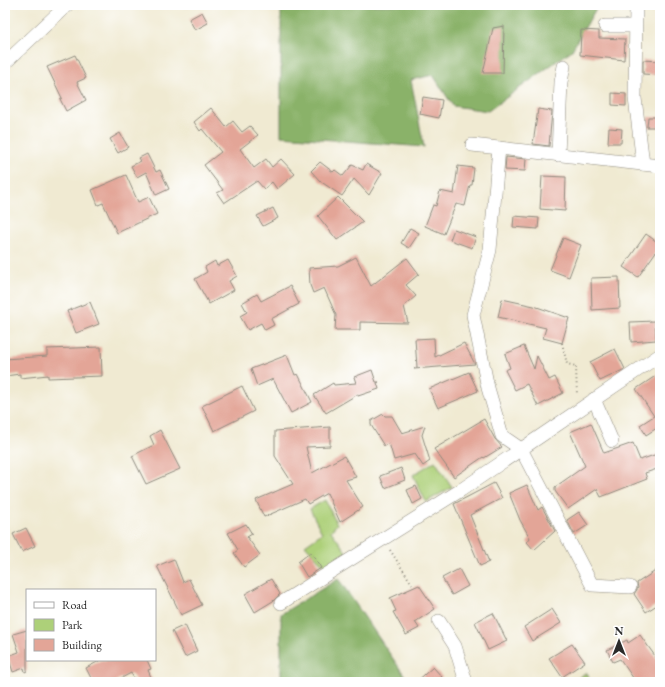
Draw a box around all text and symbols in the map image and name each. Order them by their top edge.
legend [26,589,156,661]
text: Road [62,597,88,613]
text: Park [62,617,83,633]
north arrow [599,621,639,661]
text: N [615,624,624,638]
text: Building [62,637,103,653]

